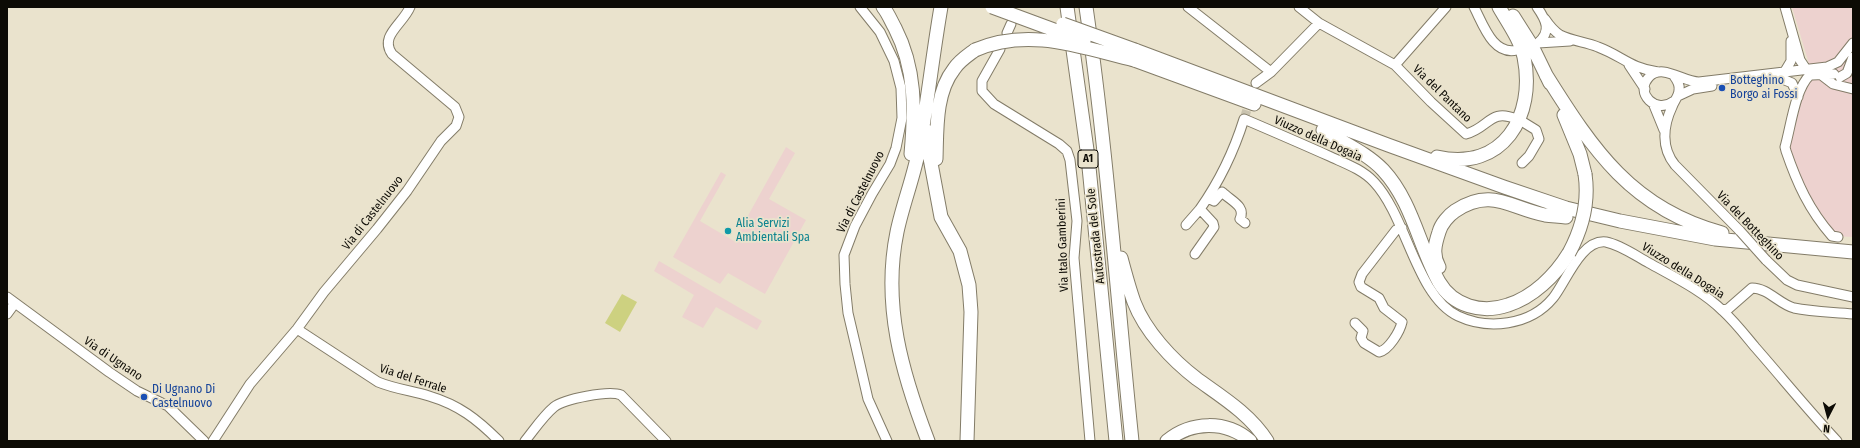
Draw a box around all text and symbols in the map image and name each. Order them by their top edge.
street label: Via del Pantano [1410,62,1474,126]
place label: Botteghino Borgo ai Fossi [1730,74,1797,102]
marker: Botteghino Borgo ai Fossi [1717,83,1727,93]
street label: Viuzzo della Dogaia [1272,113,1364,165]
street label: Via di Castelnuovo [834,148,888,236]
road number: A1 [1078,150,1098,168]
street label: Via di Castelnuovo [340,173,406,253]
street label: Autostrada del Sole [1084,187,1108,285]
street label: Via del Botteghino [1713,189,1787,263]
street label: Via Italo Gamberini [1054,198,1072,292]
place label: Alia Servizi Ambientali Spa [736,217,810,245]
marker: Alia Servizi Ambientali Spa [723,226,733,236]
street label: Viuzzo della Dogaia [1639,240,1727,302]
street label: Via di Ugnano [81,334,145,384]
street label: Via del Ferrale [378,361,448,397]
place label: Di Ugnano Di Castelnuovo [152,383,215,411]
marker: Di Ugnano Di Castelnuovo [139,392,149,402]
north arrow [1808,396,1848,436]
text: N [1823,422,1831,435]

